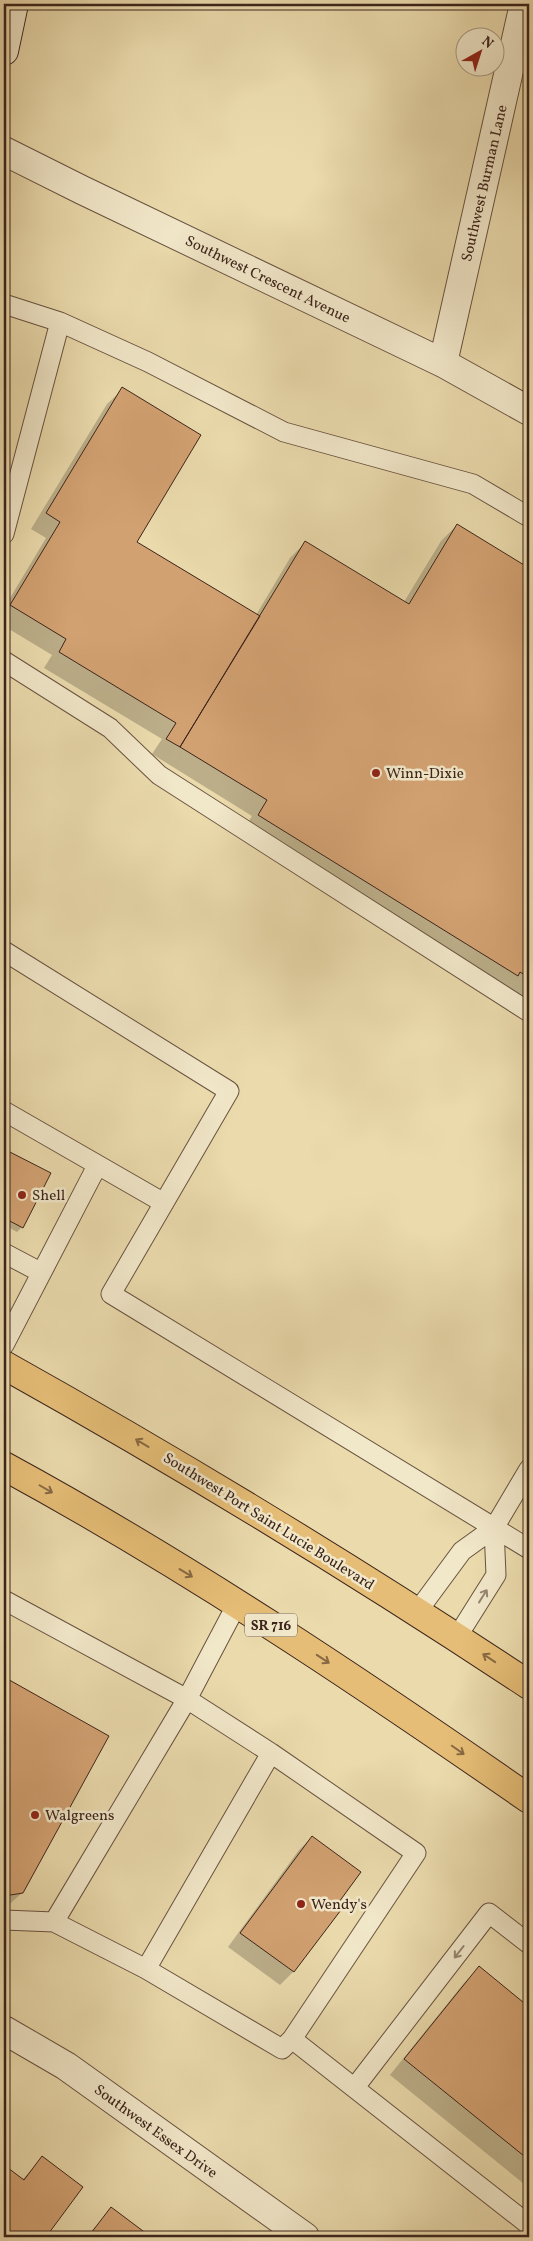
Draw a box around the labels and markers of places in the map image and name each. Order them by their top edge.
place label: Winn-Dixie [386,764,464,785]
marker: Winn-Dixie [370,767,382,779]
place label: Shell [32,1186,65,1207]
marker: Shell [16,1189,28,1201]
place label: Walgreens [45,1806,115,1827]
marker: Walgreens [29,1809,41,1821]
place label: Wendy's [311,1895,367,1916]
marker: Wendy's [295,1898,307,1910]

